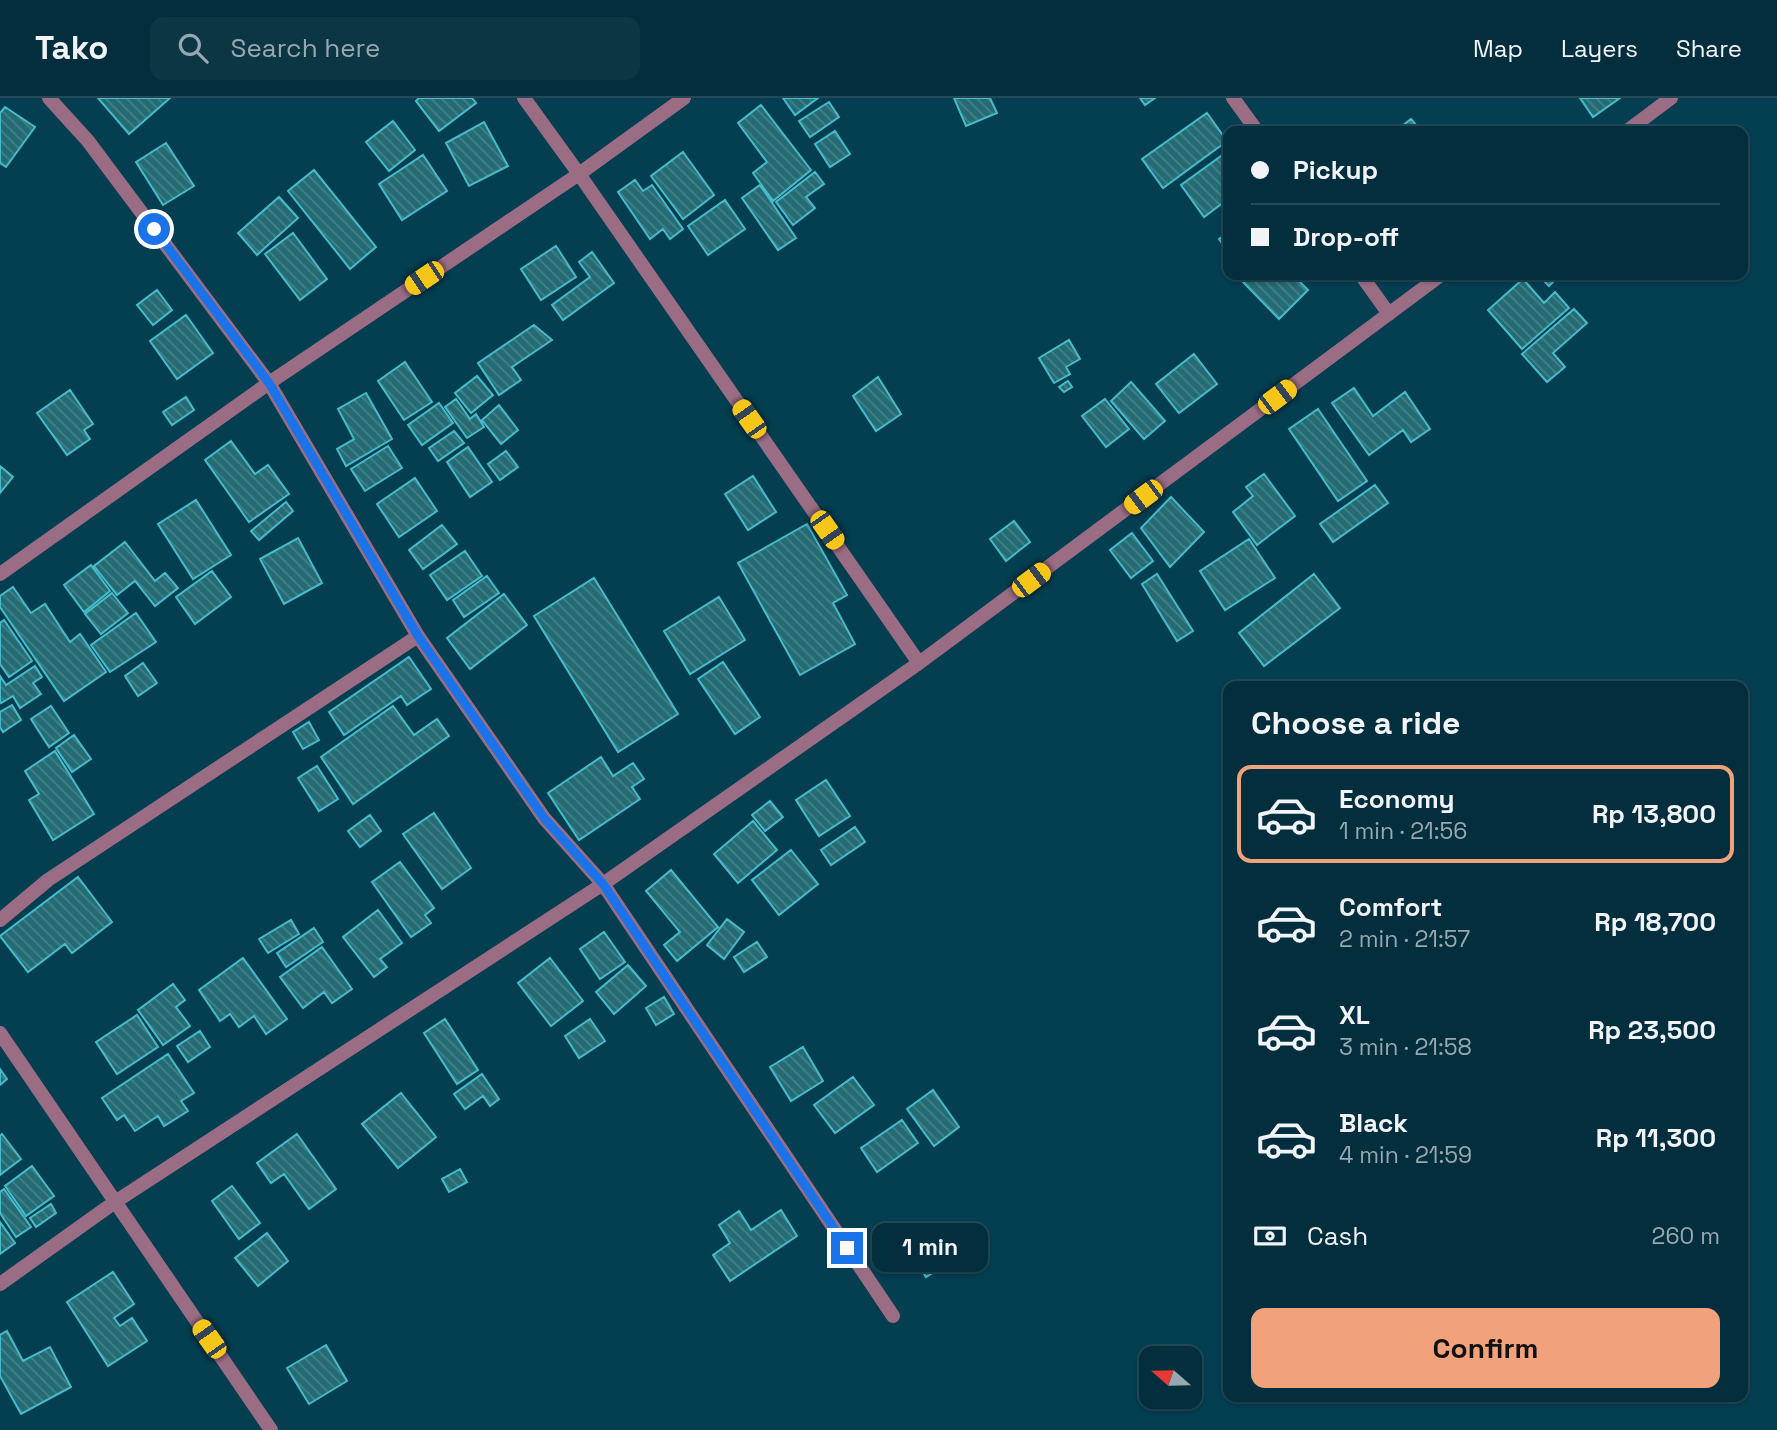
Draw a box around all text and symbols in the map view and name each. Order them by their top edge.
search box [150,17,640,80]
text: Tako [35,27,108,69]
icon: search [174,29,212,67]
text: Search here [230,31,380,65]
text: Map [1473,33,1523,64]
text: Layers [1561,33,1638,64]
text: Share [1676,33,1742,64]
text: Pickup [1293,153,1378,187]
route start [138,213,170,245]
text: Drop-off [1293,220,1399,254]
car [401,258,448,298]
car [1254,376,1301,418]
car [729,396,770,442]
car [1120,476,1167,518]
car [807,507,848,553]
car [1008,559,1055,601]
text: Choose a ride [1251,703,1461,743]
text: Economy [1339,782,1455,816]
icon: car [1255,783,1318,846]
text: Rp 13,800 [1592,797,1716,831]
text: 1 min · 21:56 [1339,816,1467,846]
text: Comfort [1339,890,1442,924]
icon: car [1255,891,1318,954]
text: Rp 18,700 [1594,905,1716,939]
text: 2 min · 21:57 [1339,924,1470,954]
text: XL [1339,998,1370,1032]
icon: car [1255,999,1318,1062]
text: Rp 23,500 [1588,1013,1716,1047]
text: 3 min · 21:58 [1339,1032,1472,1062]
text: Black [1339,1106,1408,1140]
icon: car [1255,1107,1318,1170]
text: Rp 11,300 [1596,1121,1716,1155]
text: 4 min · 21:59 [1339,1140,1472,1170]
icon: cash [1251,1217,1289,1255]
text: Cash [1307,1219,1368,1253]
text: 260 m [1652,1221,1720,1251]
callout: 1 min [872,1224,987,1272]
route end [831,1232,863,1264]
text: 1 min [902,1232,958,1262]
button: Confirm [1251,1308,1720,1388]
car [189,1316,230,1362]
north arrow [1139,1346,1202,1409]
map controls [1139,1346,1202,1409]

